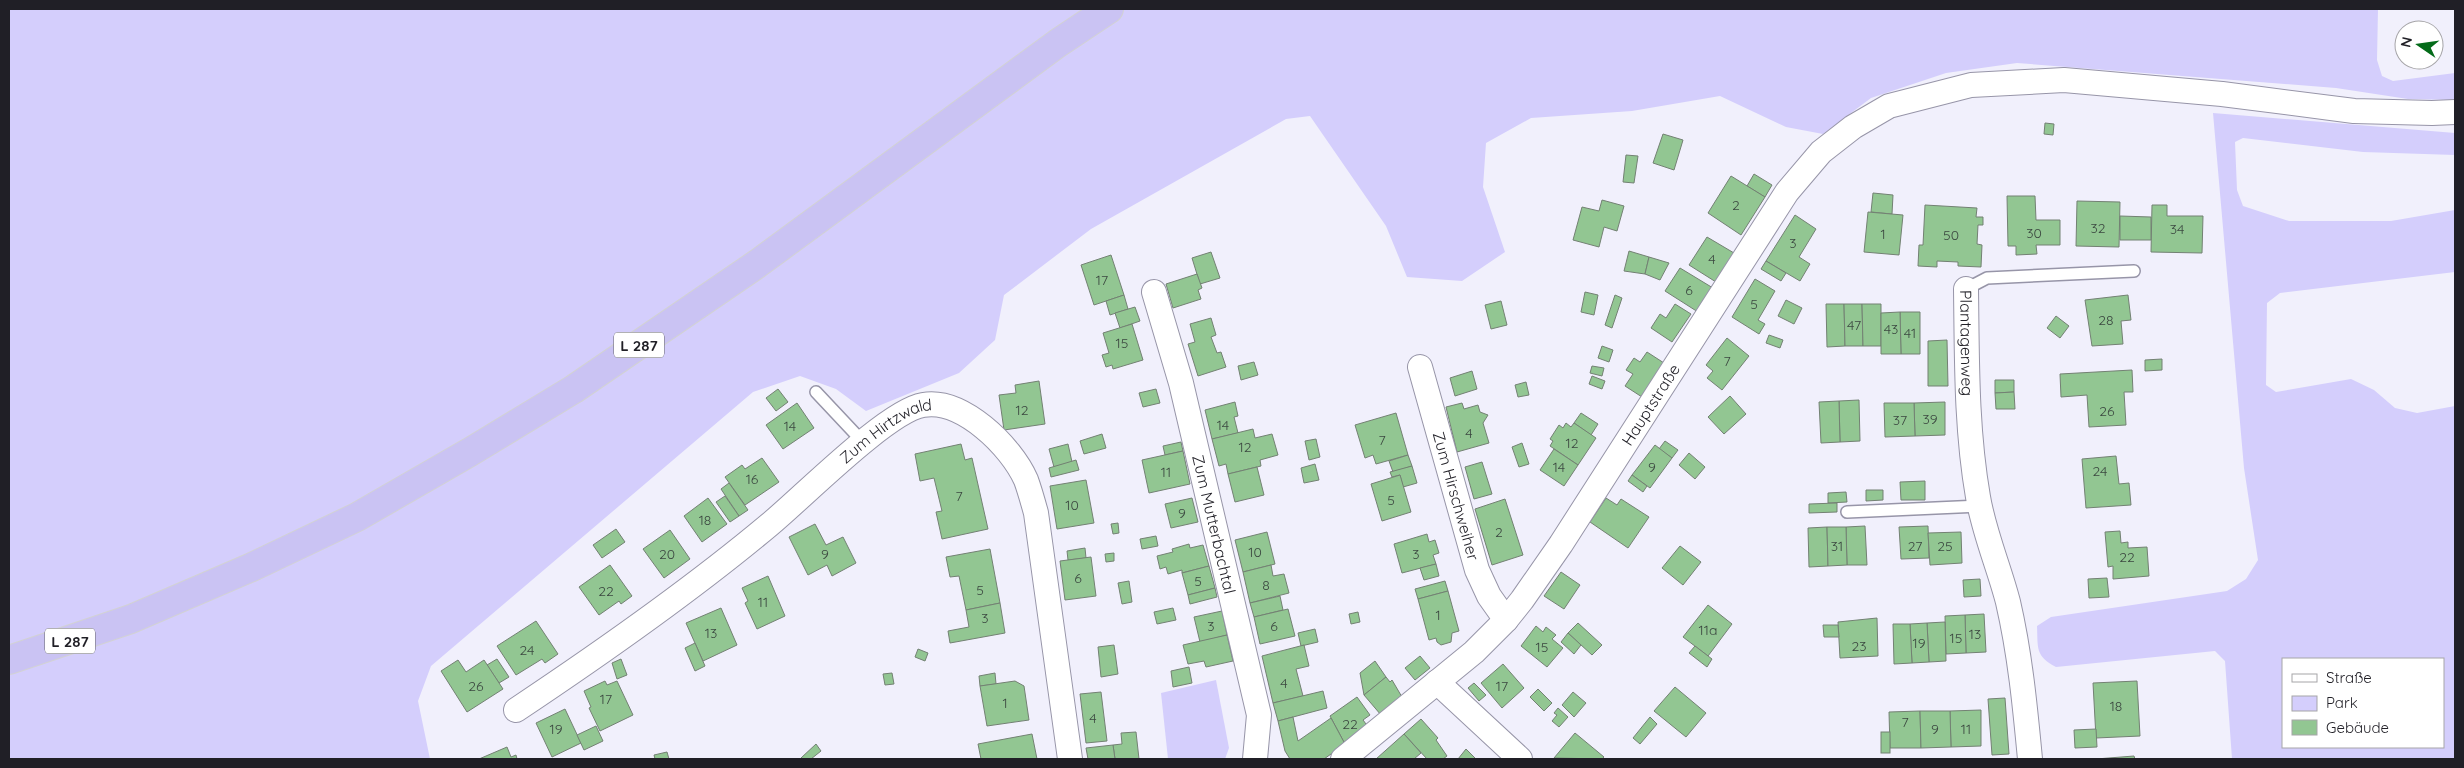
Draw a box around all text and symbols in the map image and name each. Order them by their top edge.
north arrow [2394,20,2444,70]
text: N [2396,35,2416,49]
house number: 2 [1732,196,1740,214]
house number: 32 [2090,219,2106,237]
house number: 34 [2170,220,2184,238]
house number: 30 [2026,224,2042,242]
house number: 1 [1880,225,1886,243]
house number: 50 [1943,226,1959,244]
house number: 3 [1789,234,1797,252]
house number: 4 [1708,250,1716,268]
house number: 17 [1096,271,1108,289]
house number: 6 [1685,281,1693,299]
street label: Plantagenweg [1956,290,1978,397]
house number: 5 [1750,295,1758,313]
house number: 28 [2098,311,2114,329]
house number: 47 [1847,316,1861,334]
house number: 43 [1884,320,1898,338]
house number: 41 [1904,324,1916,342]
road number: L 287 [614,332,664,358]
house number: 15 [1116,334,1128,352]
house number: 7 [1723,352,1731,370]
street label: Hauptstraße [1617,360,1684,449]
street label: Zum Hirtzwald [835,394,933,467]
house number: 12 [1016,401,1029,419]
house number: 26 [2099,402,2115,420]
house number: 39 [1922,410,1938,428]
house number: 37 [1893,411,1907,429]
house number: 14 [1217,416,1229,434]
house number: 14 [784,417,796,435]
house number: 4 [1465,424,1473,442]
street label: Zum Hirschweiher [1429,429,1484,563]
house number: 7 [1378,431,1386,449]
house number: 12 [1566,434,1579,452]
house number: 12 [1239,438,1252,456]
street label: Zum Mutterbachtal [1188,453,1240,596]
house number: 14 [1553,458,1565,476]
house number: 9 [1648,458,1656,476]
house number: 24 [2093,462,2107,480]
house number: 11 [1161,463,1171,481]
house number: 16 [746,470,759,488]
house number: 7 [955,487,963,505]
house number: 5 [1387,491,1395,509]
house number: 10 [1065,496,1079,514]
house number: 9 [1178,504,1186,522]
house number: 18 [699,511,711,529]
house number: 2 [1495,523,1503,541]
house number: 31 [1831,537,1843,555]
house number: 27 [1908,537,1922,555]
house number: 25 [1937,537,1953,555]
house number: 10 [1248,543,1262,561]
house number: 20 [659,545,675,563]
house number: 9 [821,545,829,563]
house number: 3 [1412,545,1420,563]
house number: 22 [2119,548,2135,566]
house number: 6 [1074,569,1082,587]
house number: 5 [1194,572,1202,590]
house number: 8 [1262,576,1270,594]
house number: 5 [976,581,984,599]
house number: 22 [598,582,614,600]
house number: 11 [758,593,768,611]
house number: 1 [1435,606,1441,624]
house number: 3 [981,609,989,627]
house number: 3 [1207,617,1215,635]
house number: 6 [1270,617,1278,635]
house number: 11a [1699,621,1717,639]
house number: 13 [705,624,717,642]
house number: 13 [1969,625,1981,643]
road number: L 287 [45,628,95,654]
house number: 15 [1950,629,1962,647]
house number: 19 [1913,634,1926,652]
house number: 23 [1851,637,1867,655]
house number: 15 [1536,638,1548,656]
house number: 24 [520,641,534,659]
legend [2282,658,2444,748]
text: Straße [2326,668,2372,687]
house number: 4 [1280,674,1288,692]
house number: 26 [468,677,484,695]
house number: 17 [1496,677,1508,695]
house number: 17 [600,690,612,708]
text: Park [2326,693,2358,712]
house number: 1 [1002,694,1008,712]
house number: 18 [2110,697,2122,715]
house number: 4 [1089,709,1097,727]
house number: 7 [1901,713,1909,731]
house number: 22 [1342,715,1358,733]
text: Gebäude [2326,718,2389,737]
house number: 19 [550,720,563,738]
house number: 9 [1931,720,1939,738]
house number: 11 [1961,720,1971,738]

